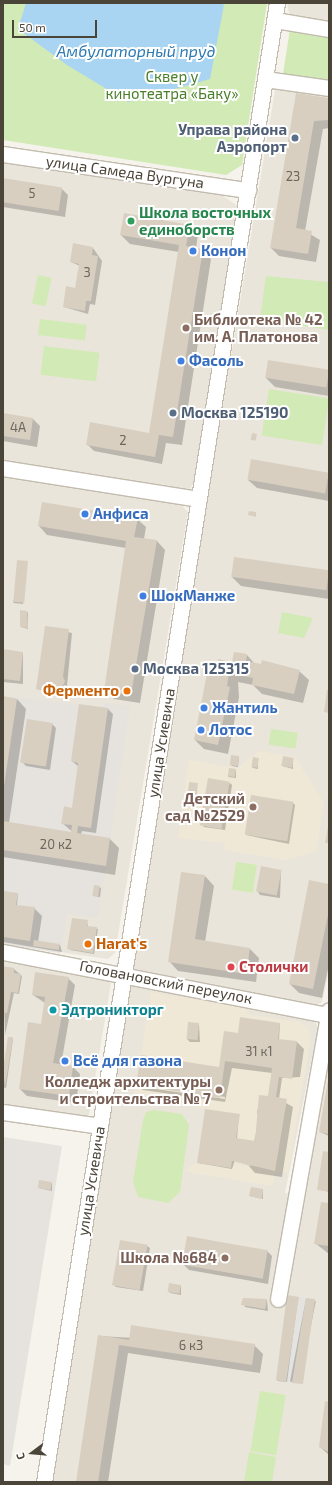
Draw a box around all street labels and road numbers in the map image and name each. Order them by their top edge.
street label: улица Самеда Вургуна [45,152,205,192]
street label: улица Усиевича [143,687,179,799]
street label: Головановский переулок [78,956,254,1008]
street label: улица Усиевича [73,1125,109,1237]

